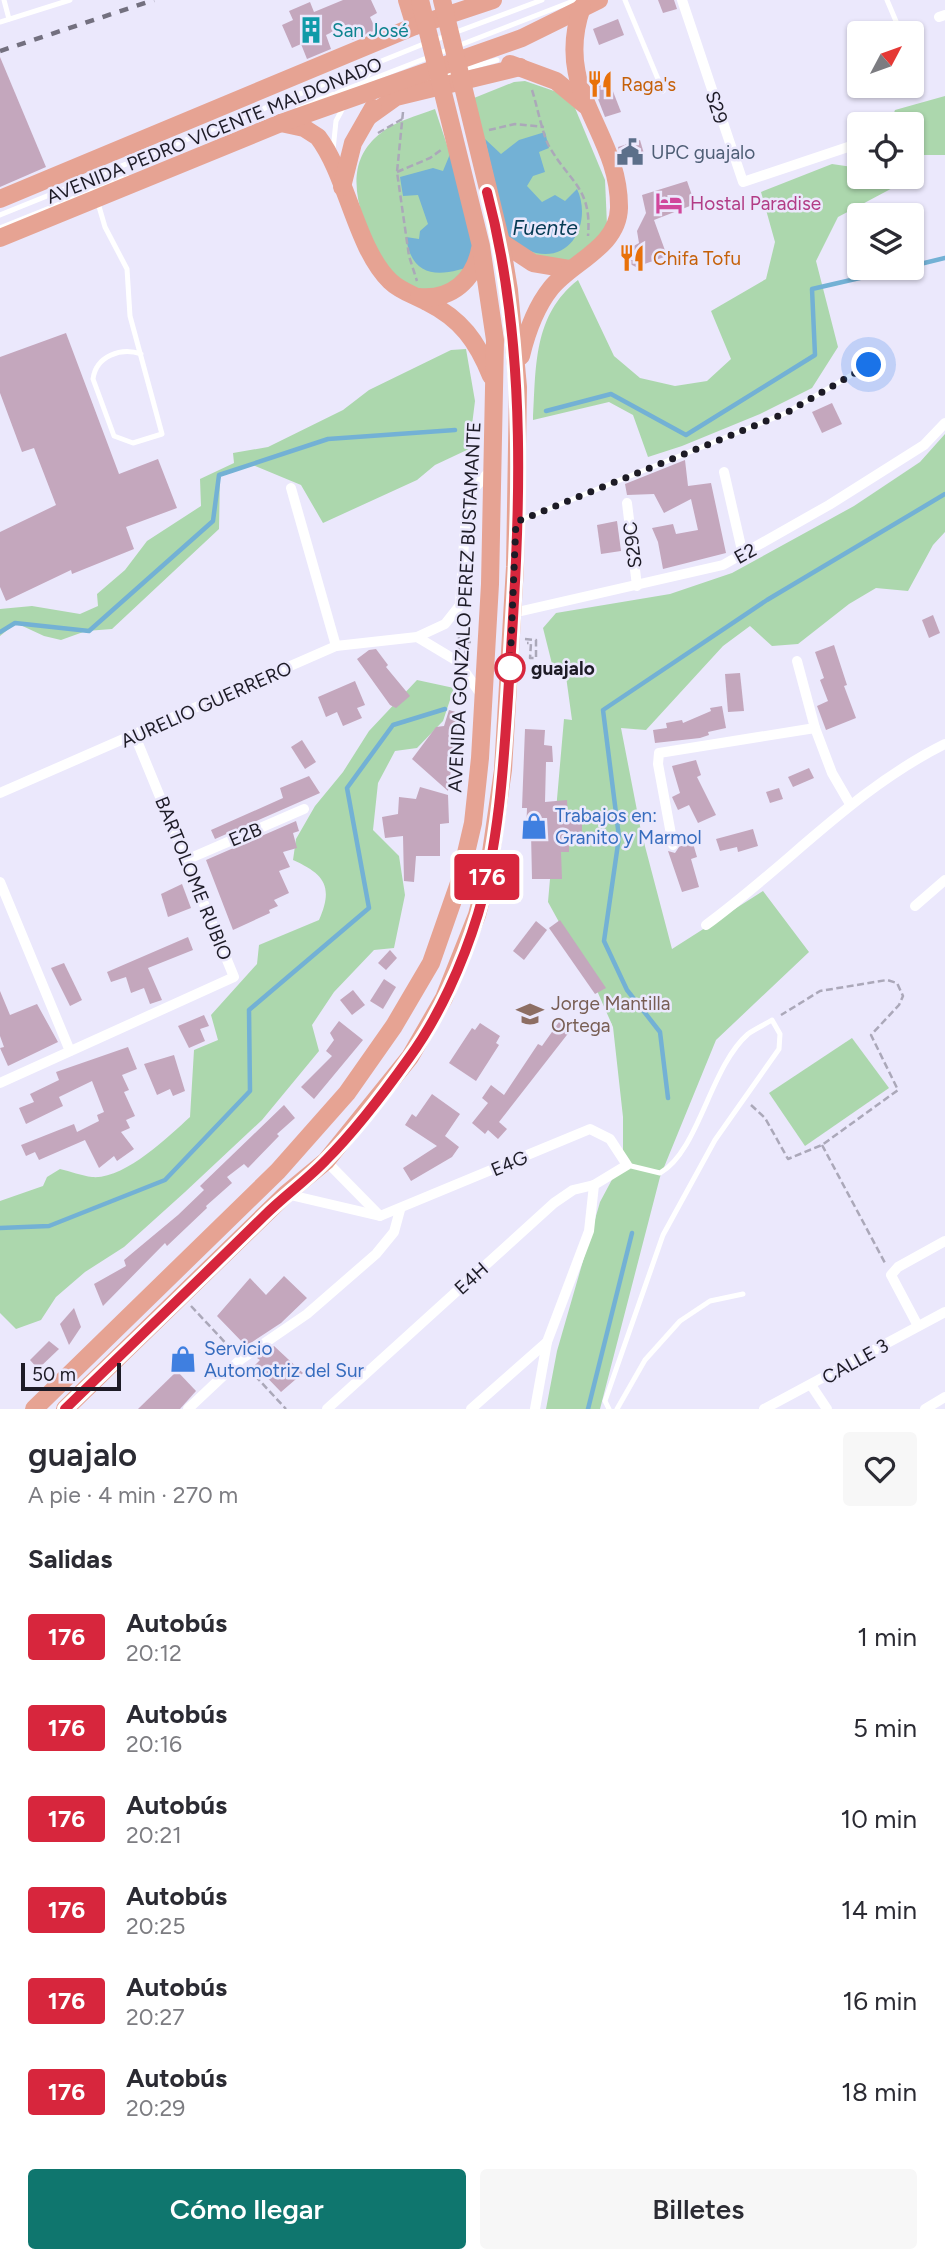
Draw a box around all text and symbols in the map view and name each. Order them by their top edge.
building icon: San José [296,15,326,45]
place label: San José [332,19,409,42]
north arrow [847,21,924,98]
map controls [847,21,924,280]
street label: AVENIDA PEDRO VICENTE MALDONADO [43,52,385,209]
restaurant icon: Raga's [585,69,615,99]
place label: Raga's [621,73,676,96]
street label: S29 [700,88,733,126]
button: locate [847,112,924,189]
public building icon: UPC guajalo [615,137,645,167]
place label: UPC guajalo [651,141,755,164]
hotel icon: Hostal Paradise [654,188,684,218]
place label: Hostal Paradise [690,192,821,215]
button: layers [847,203,924,280]
water label: Fuente [512,215,578,240]
restaurant icon: Chifa Tofu [617,243,647,273]
place label: Chifa Tofu [653,247,741,270]
your location [851,347,886,382]
street label: AVENIDA GONZALO PEREZ BUSTAMANTE [443,421,486,793]
street label: S29C [618,520,647,570]
street label: E2 [730,538,760,569]
marker: guajalo [495,653,525,683]
street label: AURELIO GUERRERO [117,656,295,753]
place label: guajalo [531,657,595,680]
street label: BARTOLOME RUBIO [150,793,237,963]
place label: Trabajos en: Granito y Marmol [555,804,702,849]
shop icon: Trabajos en: Granito y Marmol [519,811,549,841]
street label: E2B [225,817,265,852]
line badge: 176 [447,854,527,900]
text: 176 [468,862,506,891]
place label: Jorge Mantilla Ortega [551,992,670,1037]
school or university icon: Jorge Mantilla Ortega [515,999,545,1029]
street label: E4G [487,1146,531,1181]
street label: E4H [450,1257,493,1299]
street label: CALLE 3 [818,1334,893,1389]
place label: Servicio Automotriz del Sur [204,1337,364,1382]
shop icon: Servicio Automotriz del Sur [168,1344,198,1374]
scale bar [21,1360,121,1392]
text: 50 m [32,1363,76,1386]
button: heart [843,1432,917,1506]
text: guajalo [28,1435,137,1474]
text: A pie · 4 min · 270 m [28,1481,238,1509]
text: Salidas [28,1543,112,1575]
text: Autobús [126,1607,227,1639]
text: 1 min [857,1621,917,1653]
text: 176 [48,1622,85,1651]
text: 20:12 [126,1639,182,1667]
text: Autobús [126,1698,227,1730]
text: 5 min [853,1712,917,1744]
text: 176 [48,1713,85,1742]
text: 20:16 [126,1730,182,1758]
text: Autobús [126,1789,227,1821]
text: 10 min [841,1803,917,1835]
text: 176 [48,1804,85,1833]
text: 20:21 [126,1821,182,1849]
text: Autobús [126,1880,227,1912]
text: 14 min [841,1894,917,1926]
text: 176 [48,1895,85,1924]
text: 20:25 [126,1912,186,1940]
text: Autobús [126,1971,227,2003]
text: 16 min [842,1985,917,2017]
text: 176 [48,1986,85,2015]
text: 20:27 [126,2003,185,2031]
text: Autobús [126,2062,227,2094]
text: 18 min [841,2076,917,2108]
text: 176 [48,2077,85,2106]
text: 20:29 [126,2094,185,2122]
button: Cómo llegar [28,2169,466,2249]
button: Billetes [480,2169,917,2249]

